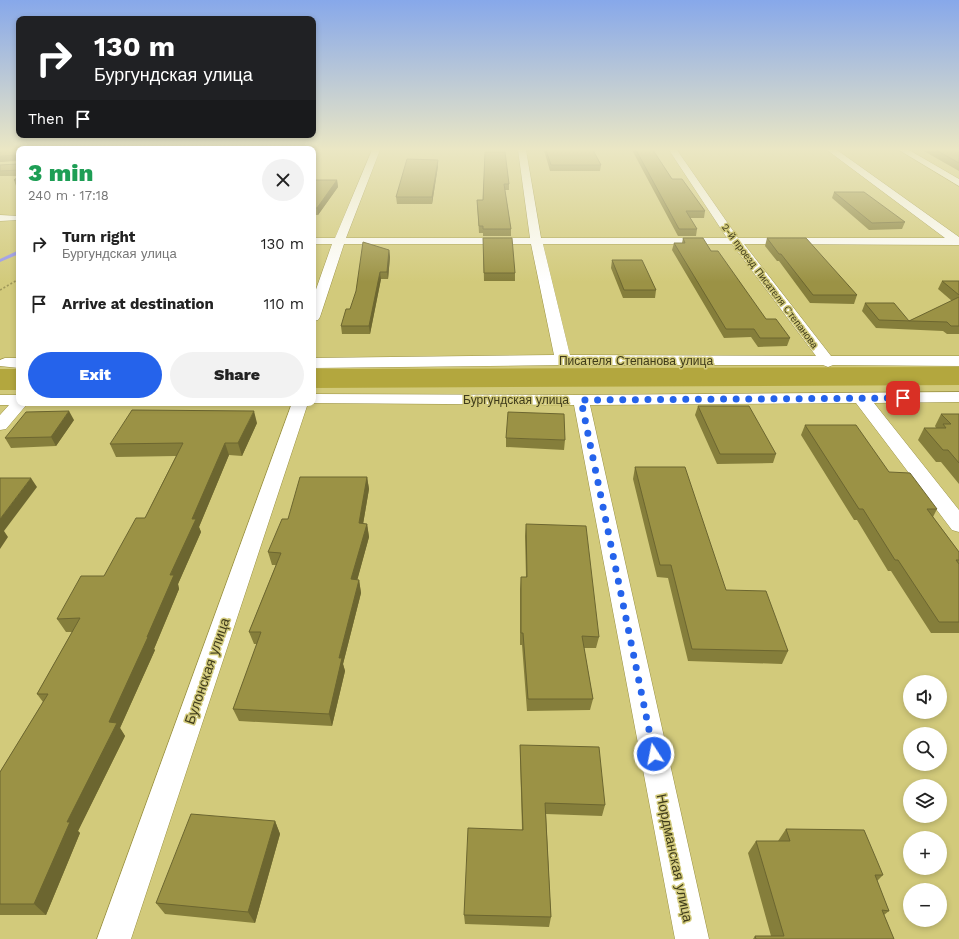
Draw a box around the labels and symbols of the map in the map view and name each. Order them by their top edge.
street label: 2-й проезд Писателя Степанова [720,222,821,351]
street label: Писателя Степанова улица [559,354,713,368]
pin [886,381,920,415]
street label: Бургундская улица [463,393,569,407]
street label: Булонская улица [181,615,233,726]
position arrow [633,733,675,775]
street label: Нордманская улица [654,792,696,924]

